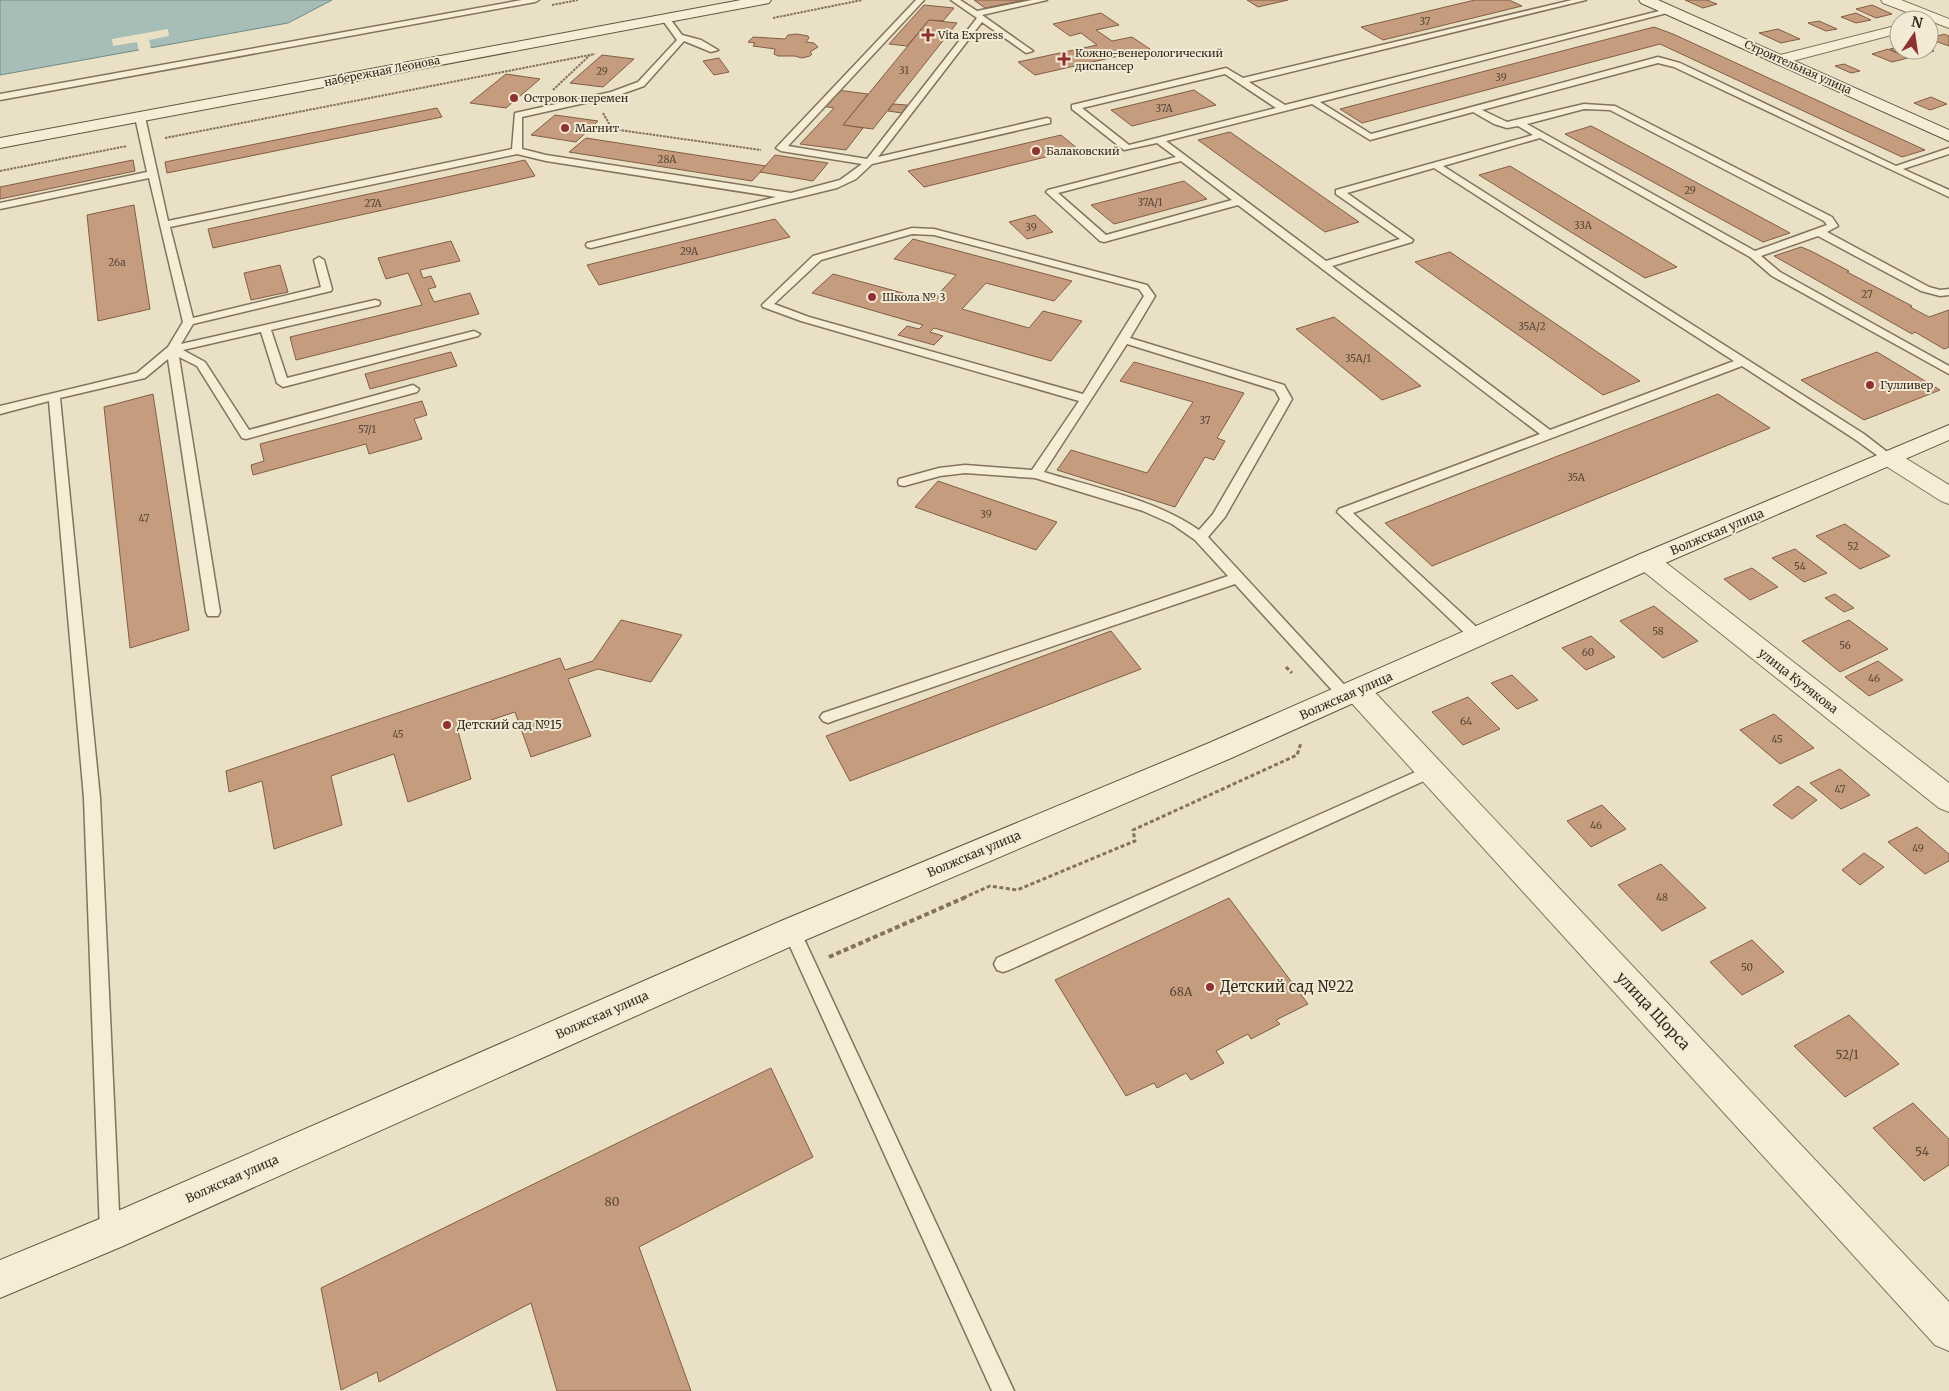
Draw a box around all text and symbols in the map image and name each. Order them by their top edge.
north arrow [1889,10,1939,60]
text: N [1910,12,1924,32]
house number: 37 [1419,15,1431,28]
place label: Vita Express [937,28,1003,42]
marker: Vita Express [922,29,934,41]
street label: Строительная улица [1742,37,1854,97]
place label: Кожно-венерологический диспансер [1074,46,1224,73]
marker: Кожно-венерологический диспансер [1057,52,1071,66]
street label: набережная Леонова [323,53,441,89]
house number: 31 [899,64,909,77]
house number: 29 [596,65,608,78]
house number: 39 [1495,71,1507,84]
place label: Островок перемен [524,91,629,105]
marker: Островок перемен [508,92,520,104]
house number: 37А [1155,102,1174,115]
place label: Магнит [575,121,619,135]
marker: Магнит [559,122,571,134]
place label: Балаковский [1046,144,1120,158]
marker: Балаковский [1030,145,1042,157]
house number: 28А [658,153,677,166]
house number: 29 [1684,184,1696,197]
house number: 37А/1 [1137,196,1163,209]
house number: 27А [364,197,383,210]
house number: 33А [1574,219,1593,232]
house number: 39 [1025,221,1037,234]
house number: 29А [680,245,699,258]
house number: 26а [108,256,126,269]
house number: 27 [1861,288,1873,301]
place label: Школа № 3 [882,290,946,304]
marker: Школа № 3 [866,291,878,303]
house number: 35А/2 [1518,320,1546,333]
house number: 35А/1 [1345,352,1371,365]
place label: Гулливер [1880,378,1933,392]
marker: Гулливер [1864,379,1876,391]
house number: 37 [1199,414,1211,427]
house number: 57/1 [358,423,377,436]
house number: 35А [1567,471,1586,484]
street label: Волжская улица [1668,505,1766,558]
house number: 39 [980,508,992,521]
house number: 47 [139,512,150,525]
house number: 52 [1847,540,1859,553]
house number: 54 [1794,560,1806,573]
house number: 58 [1652,625,1664,638]
house number: 56 [1839,639,1851,652]
street label: улица Кутякова [1756,645,1842,717]
house number: 60 [1582,646,1594,659]
street label: Волжская улица [1297,668,1395,723]
house number: 46 [1868,672,1880,685]
house number: 64 [1460,715,1472,728]
place label: Детский сад №15 [457,717,562,732]
marker: Детский сад №15 [441,719,453,731]
house number: 45 [392,728,404,741]
house number: 45 [1771,733,1783,746]
house number: 47 [1835,783,1846,796]
house number: 46 [1590,819,1602,832]
street label: Волжская улица [925,827,1023,880]
house number: 49 [1912,842,1924,855]
house number: 48 [1656,891,1668,904]
house number: 50 [1741,961,1753,974]
street label: улица Щорса [1612,968,1694,1054]
place label: Детский сад №22 [1220,977,1354,996]
marker: Детский сад №22 [1204,981,1216,993]
house number: 68А [1170,984,1193,999]
street label: Волжская улица [553,987,651,1042]
house number: 52/1 [1835,1047,1859,1062]
house number: 54 [1915,1144,1930,1159]
street label: Волжская улица [183,1151,281,1206]
house number: 80 [605,1194,620,1209]

